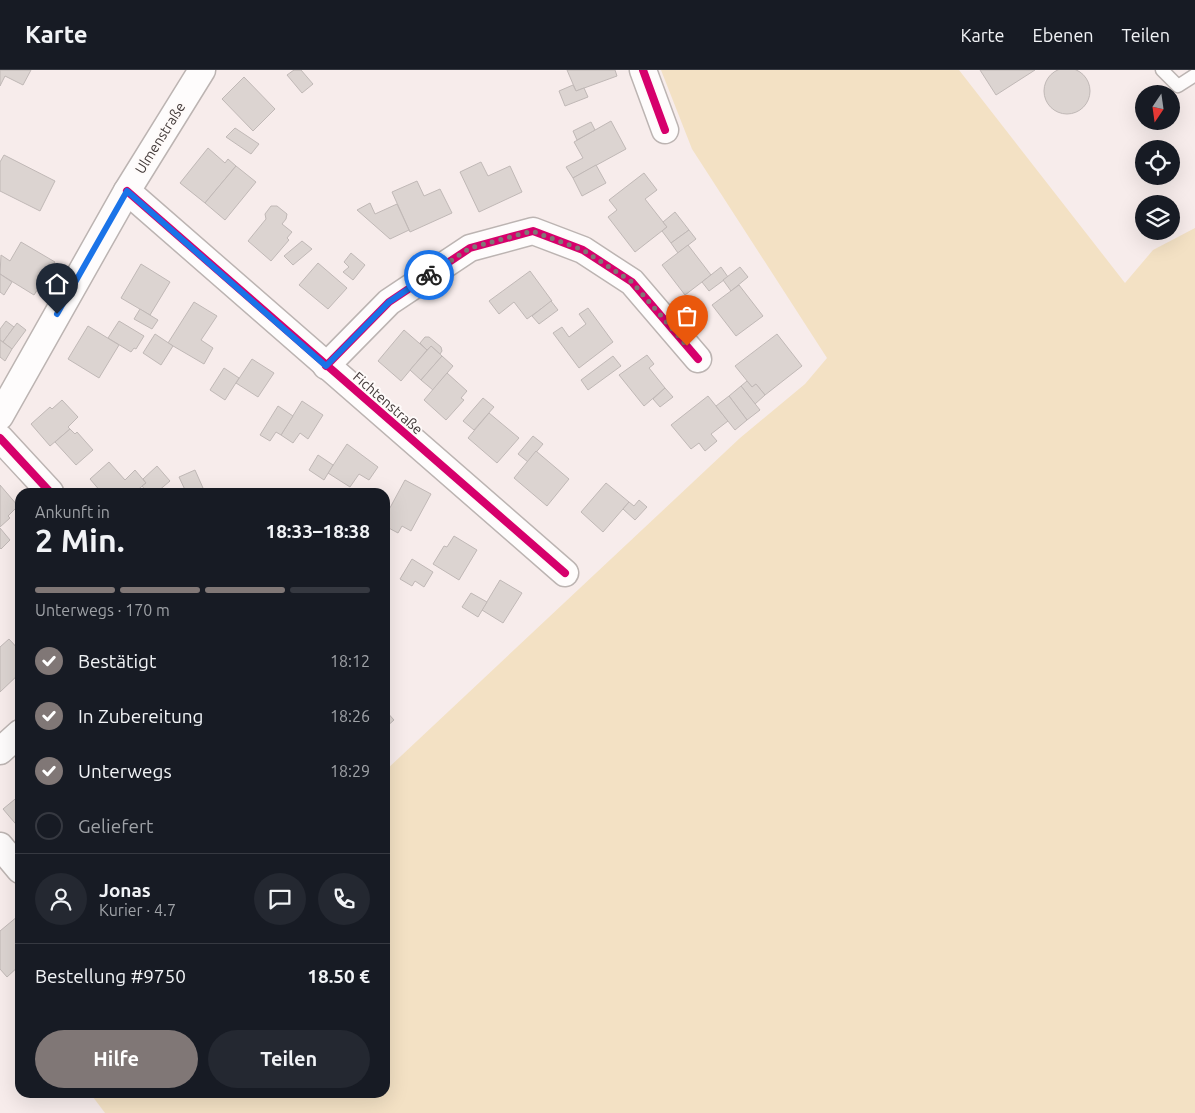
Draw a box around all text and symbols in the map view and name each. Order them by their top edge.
text: Karte [25,21,87,48]
text: Karte [961,25,1005,45]
text: Ebenen [1033,25,1094,45]
text: Teilen [1122,25,1170,45]
north arrow [1135,85,1180,130]
map controls [1135,85,1180,240]
street label: Ulmenstraße [132,99,188,177]
button: locate [1135,140,1180,185]
button: layers [1135,195,1180,240]
courier [404,250,454,300]
icon: bike [415,261,443,289]
pin [36,263,78,314]
icon: home [43,270,71,298]
pin [666,295,708,346]
icon: bag [673,302,701,330]
street label: Fichtenstraße [350,369,426,437]
text: Ankunft in [35,503,110,521]
text: 18:33–18:38 [265,520,370,542]
text: 2 Min. [35,522,125,558]
text: Unterwegs · 170 m [35,601,170,619]
icon: check [35,647,63,675]
text: Bestätigt [78,650,156,672]
text: 18:12 [330,652,370,670]
icon: check [35,702,63,730]
text: In Zubereitung [78,705,204,727]
text: 18:26 [330,707,370,725]
icon: check [35,757,63,785]
text: Unterwegs [78,760,172,782]
text: 18:29 [330,762,370,780]
text: Geliefert [78,815,154,837]
button: person [35,873,87,925]
button: chat [254,873,306,925]
button: phone [318,873,370,925]
text: Jonas [99,879,151,901]
text: Kurier · 4.7 [99,901,176,919]
text: Bestellung #9750 [35,965,186,987]
text: 18.50 € [307,965,370,987]
button: Hilfe [35,1030,198,1088]
button: Teilen [208,1030,370,1088]

